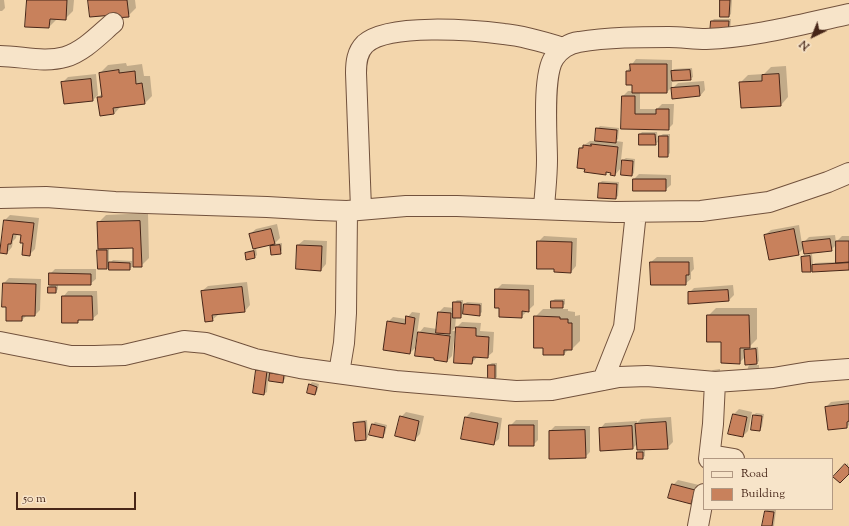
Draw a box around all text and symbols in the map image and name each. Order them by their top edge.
north arrow [793,16,833,56]
text: N [796,36,813,54]
legend [703,458,833,510]
text: Road [741,465,768,483]
scale bar [18,484,138,510]
text: Building [741,485,785,503]
text: 50 m [23,490,46,508]

